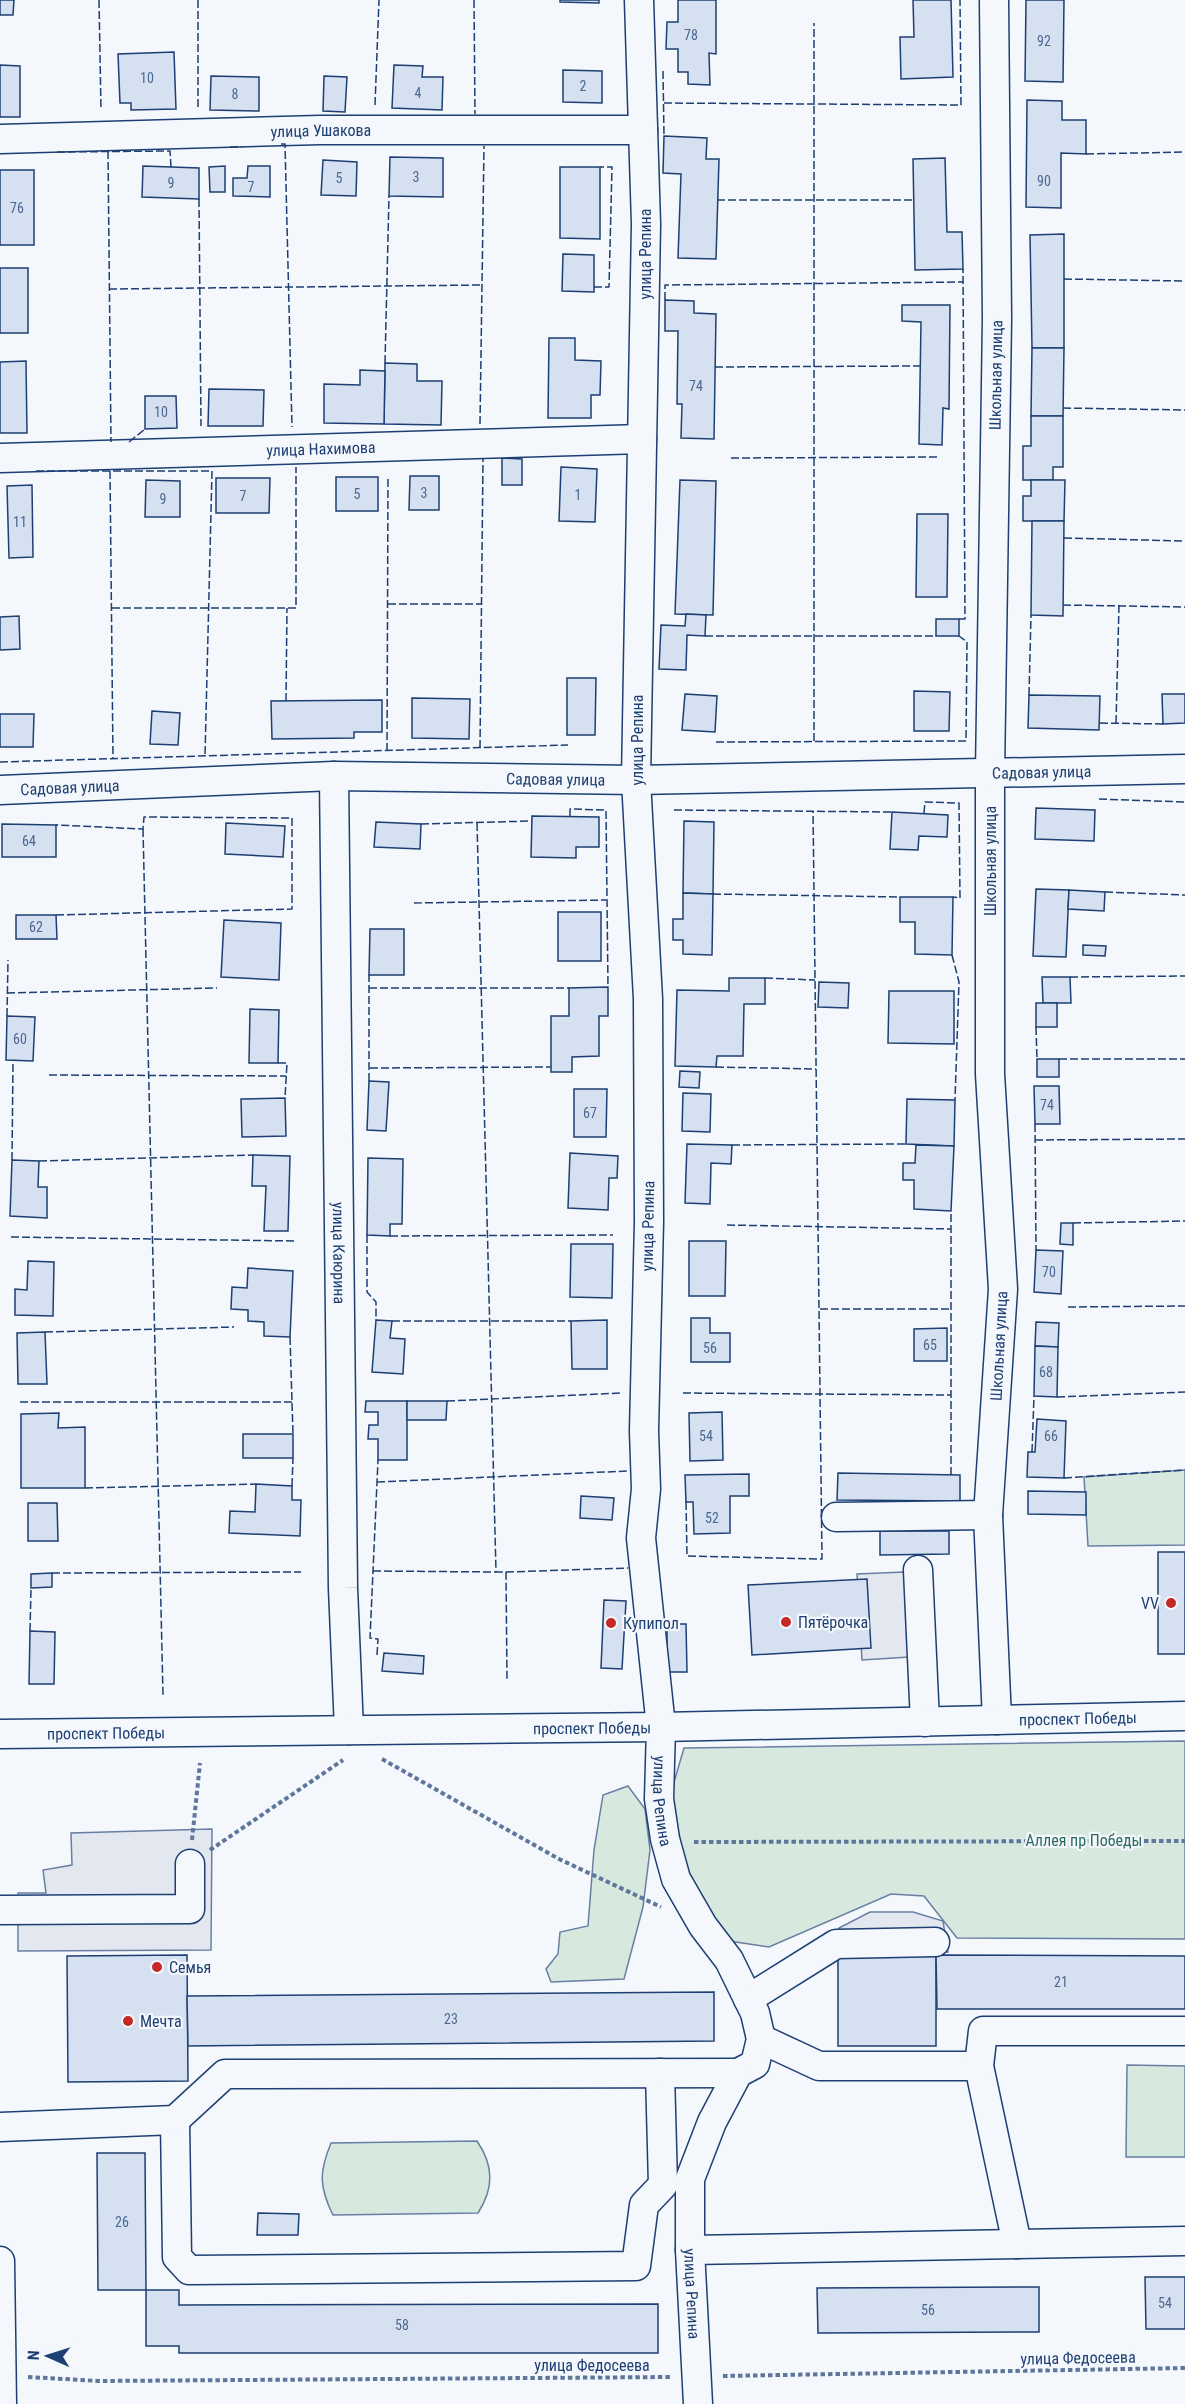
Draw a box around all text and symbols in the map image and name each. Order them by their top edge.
house number: 78 [684,27,698,43]
house number: 92 [1037,33,1051,49]
house number: 10 [140,70,154,86]
house number: 2 [580,78,587,94]
house number: 4 [415,85,422,101]
house number: 8 [232,86,239,102]
street label: улица Ушакова [270,120,371,141]
house number: 3 [413,169,419,185]
house number: 5 [336,170,343,186]
house number: 90 [1037,173,1051,189]
house number: 9 [168,175,174,191]
house number: 7 [248,179,255,195]
house number: 76 [10,200,24,216]
street label: улица Репина [636,209,655,299]
street label: Школьная улица [986,320,1006,430]
house number: 74 [689,378,703,394]
house number: 10 [154,404,168,420]
street label: улица Нахимова [266,437,376,460]
house number: 3 [421,485,427,501]
house number: 5 [354,486,361,502]
house number: 1 [575,487,581,503]
house number: 7 [240,488,247,504]
house number: 9 [160,491,166,507]
house number: 11 [13,514,27,530]
street label: улица Репина [628,695,647,785]
street label: Садовая улица [992,761,1091,782]
street label: Садовая улица [506,769,605,789]
street label: Садовая улица [20,775,120,799]
street label: Школьная улица [981,806,1000,916]
house number: 64 [22,833,36,849]
house number: 62 [29,919,43,935]
house number: 60 [13,1031,27,1047]
house number: 74 [1040,1097,1054,1113]
house number: 67 [583,1105,597,1121]
street label: улица Репина [638,1180,658,1272]
street label: улица Каюрина [329,1202,349,1304]
house number: 70 [1042,1264,1056,1280]
street label: Школьная улица [987,1290,1011,1402]
house number: 65 [923,1337,937,1353]
house number: 56 [703,1340,717,1356]
house number: 68 [1039,1364,1053,1380]
house number: 54 [699,1428,713,1444]
house number: 66 [1044,1428,1058,1444]
house number: 52 [705,1510,719,1526]
place label: VV [1141,1594,1159,1613]
marker: VV [1164,1596,1178,1610]
place label: Пятёрочка [798,1613,868,1632]
place label: Купипол [623,1614,679,1633]
marker: Пятёрочка [779,1615,793,1629]
marker: Купипол [604,1616,618,1630]
street label: проспект Победы [1019,1708,1137,1729]
street label: проспект Победы [533,1718,651,1738]
street label: проспект Победы [47,1723,165,1743]
street label: улица Репина [649,1755,676,1848]
park label: Аллея пр Победы [1026,1831,1142,1850]
place label: Семья [169,1958,211,1977]
marker: Семья [150,1960,164,1974]
house number: 21 [1054,1974,1068,1990]
house number: 23 [444,2011,458,2027]
place label: Мечта [140,2012,182,2031]
marker: Мечта [121,2014,135,2028]
house number: 26 [115,2214,129,2230]
street label: улица Репина [680,2248,704,2340]
house number: 54 [1158,2295,1172,2311]
house number: 56 [921,2302,935,2318]
house number: 58 [395,2317,409,2333]
north arrow [18,2326,78,2386]
street label: улица Федосеева [1020,2347,1136,2369]
text: N [24,2350,43,2361]
street label: улица Федосеева [534,2356,650,2375]

